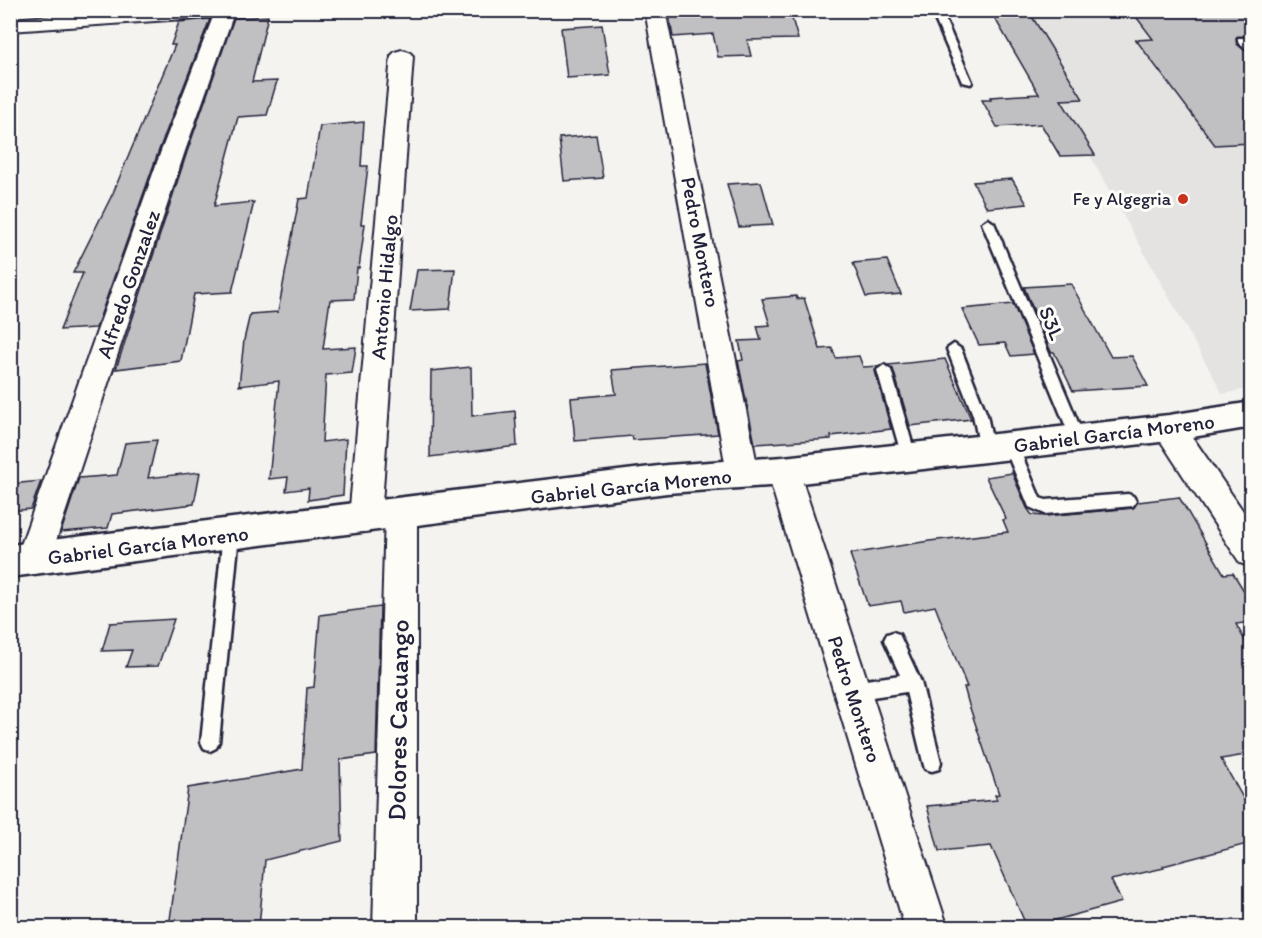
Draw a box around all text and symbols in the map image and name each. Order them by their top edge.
street label: Pedro Montero [676,175,726,309]
place label: Fe y Algegria [1073,188,1172,210]
marker: Fe y Algegria [1176,192,1190,206]
street label: Alfredo Gonzalez [91,206,165,361]
street label: Antonio Hidalgo [365,213,403,361]
street label: S3L [1034,303,1070,344]
street label: Gabriel García Moreno [1012,408,1216,458]
street label: Gabriel García Moreno [529,463,733,509]
street label: Gabriel García Moreno [46,520,250,570]
street label: Dolores Cacuango [380,619,416,821]
street label: Pedro Montero [823,632,887,766]

